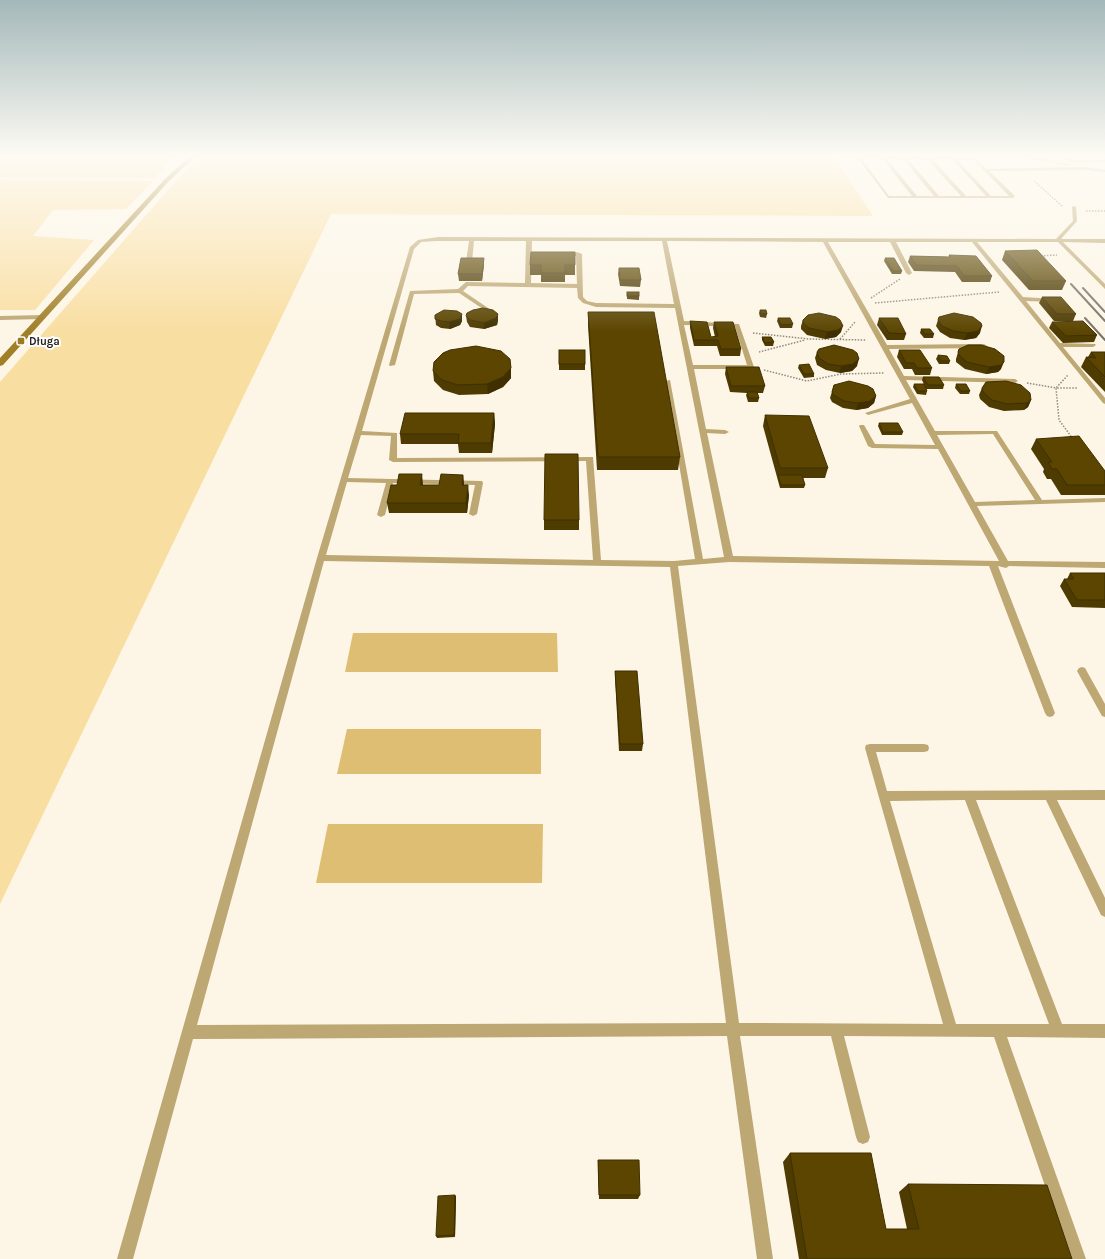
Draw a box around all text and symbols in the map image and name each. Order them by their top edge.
place label: Długa [29,335,60,348]
marker: Długa [16,336,26,346]

